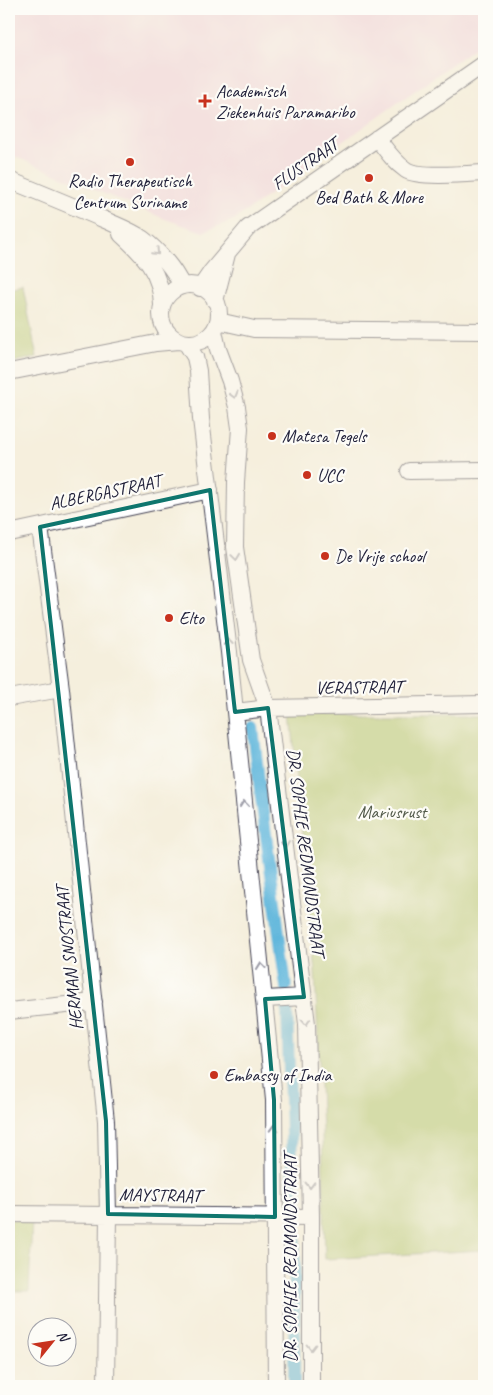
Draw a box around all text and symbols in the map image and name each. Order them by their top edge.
place label: Academisch Ziekenhuis Paramaribo [216,80,356,123]
marker: Academisch Ziekenhuis Paramaribo [198,94,212,108]
street label: FLUSTRAAT [268,131,346,195]
marker: Radio Therapeutisch Centrum Suriname [124,156,136,168]
place label: Radio Therapeutisch Centrum Suriname [68,170,193,213]
marker: Bed Bath & More [363,172,375,184]
place label: Bed Bath & More [315,186,424,208]
one-way arrow [151,246,160,255]
one-way arrow [228,391,239,400]
place label: Matesa Tegels [282,425,368,447]
marker: Matesa Tegels [266,430,278,442]
place label: UCC [317,464,345,486]
street label: ALBERGASTRAAT [47,468,167,515]
marker: UCC [301,469,313,481]
place label: De Vrije school [335,545,428,567]
marker: De Vrije school [319,550,331,562]
one-way arrow [231,552,241,561]
place label: Elto [179,607,206,629]
marker: Elto [163,612,175,624]
one-way arrow [223,638,234,646]
street label: VERASTRAAT [315,675,408,699]
street label: DR. SOPHIE REDMONDSTRAAT [282,747,330,962]
one-way arrow [239,800,250,808]
park label: Mariusrust [358,801,428,823]
one-way arrow [279,840,290,848]
street label: HERMAN SNOSTRAAT [50,881,88,1031]
one-way arrow [256,961,267,969]
one-way arrow [301,1019,312,1027]
place label: Embassy of India [224,1064,333,1086]
marker: Embassy of India [208,1069,220,1081]
one-way arrow [269,1123,279,1131]
street label: DR. SOPHIE REDMONDSTRAAT [279,1149,301,1362]
one-way arrow [305,1182,315,1189]
street label: MAYSTRAAT [119,1183,206,1207]
north arrow [28,1318,78,1368]
text: N [53,1328,74,1346]
one-way arrow [306,1344,316,1352]

